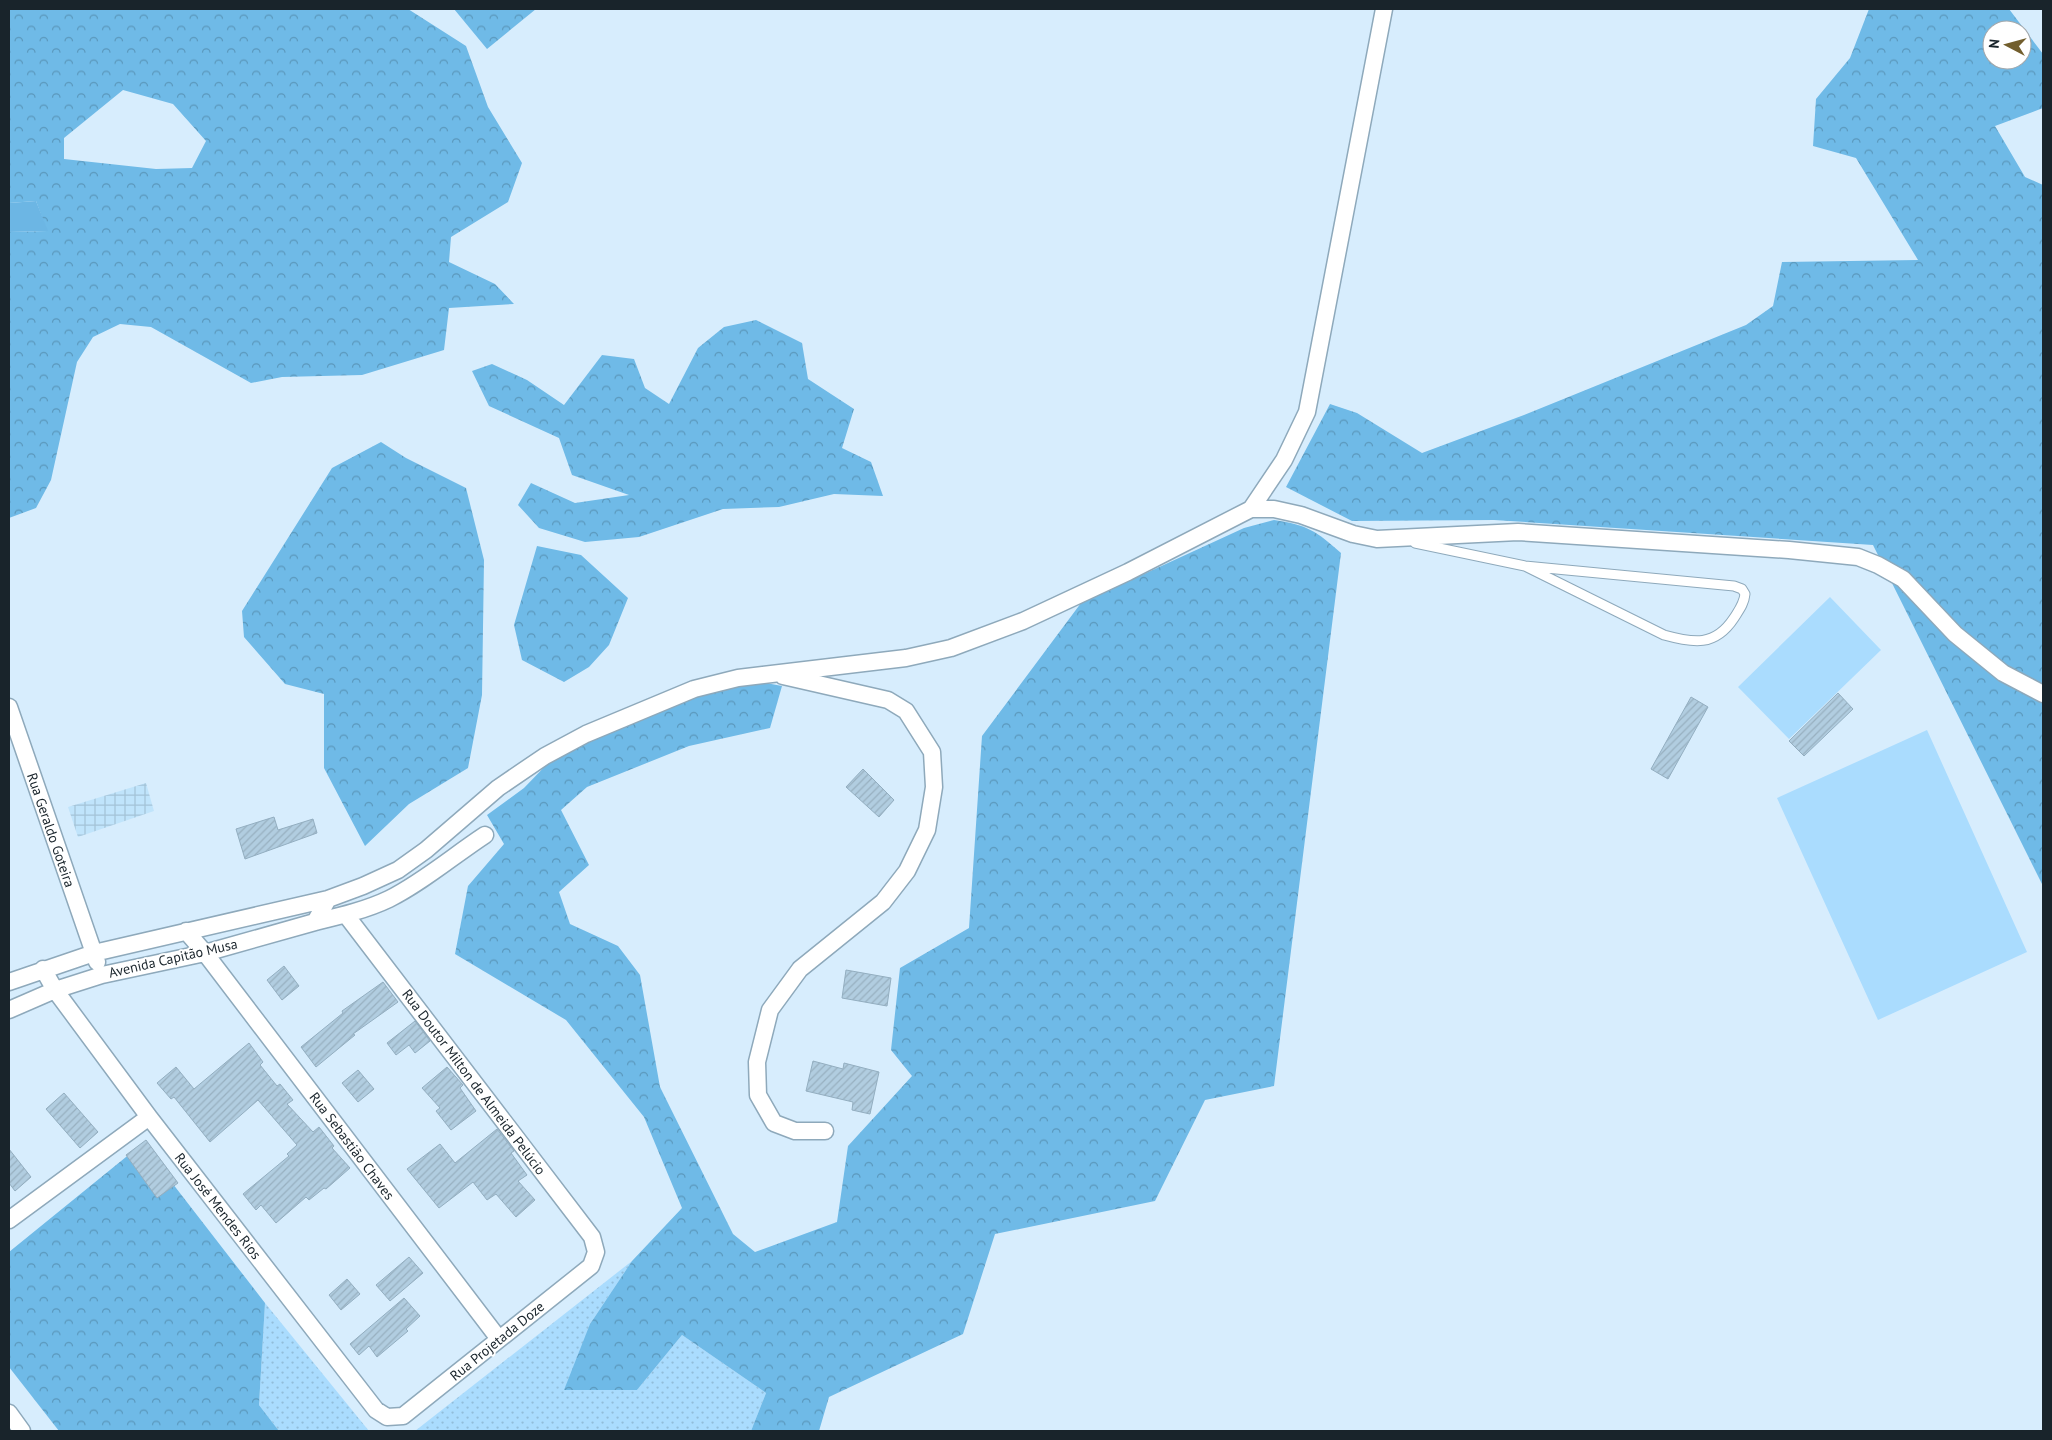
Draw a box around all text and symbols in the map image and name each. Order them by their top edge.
north arrow [1982,20,2032,70]
text: N [1985,38,2004,49]
street label: Rua Geraldo Goteira [23,770,79,890]
street label: Avenida Capitão Musa [107,934,239,982]
street label: Rua Doutor Milton de Almeida Pelúcio [398,986,550,1178]
street label: Rua Sebastião Chaves [306,1089,398,1204]
street label: Rua José Mendes Rios [171,1149,265,1263]
street label: Rua Projetada Doze [446,1297,548,1385]

